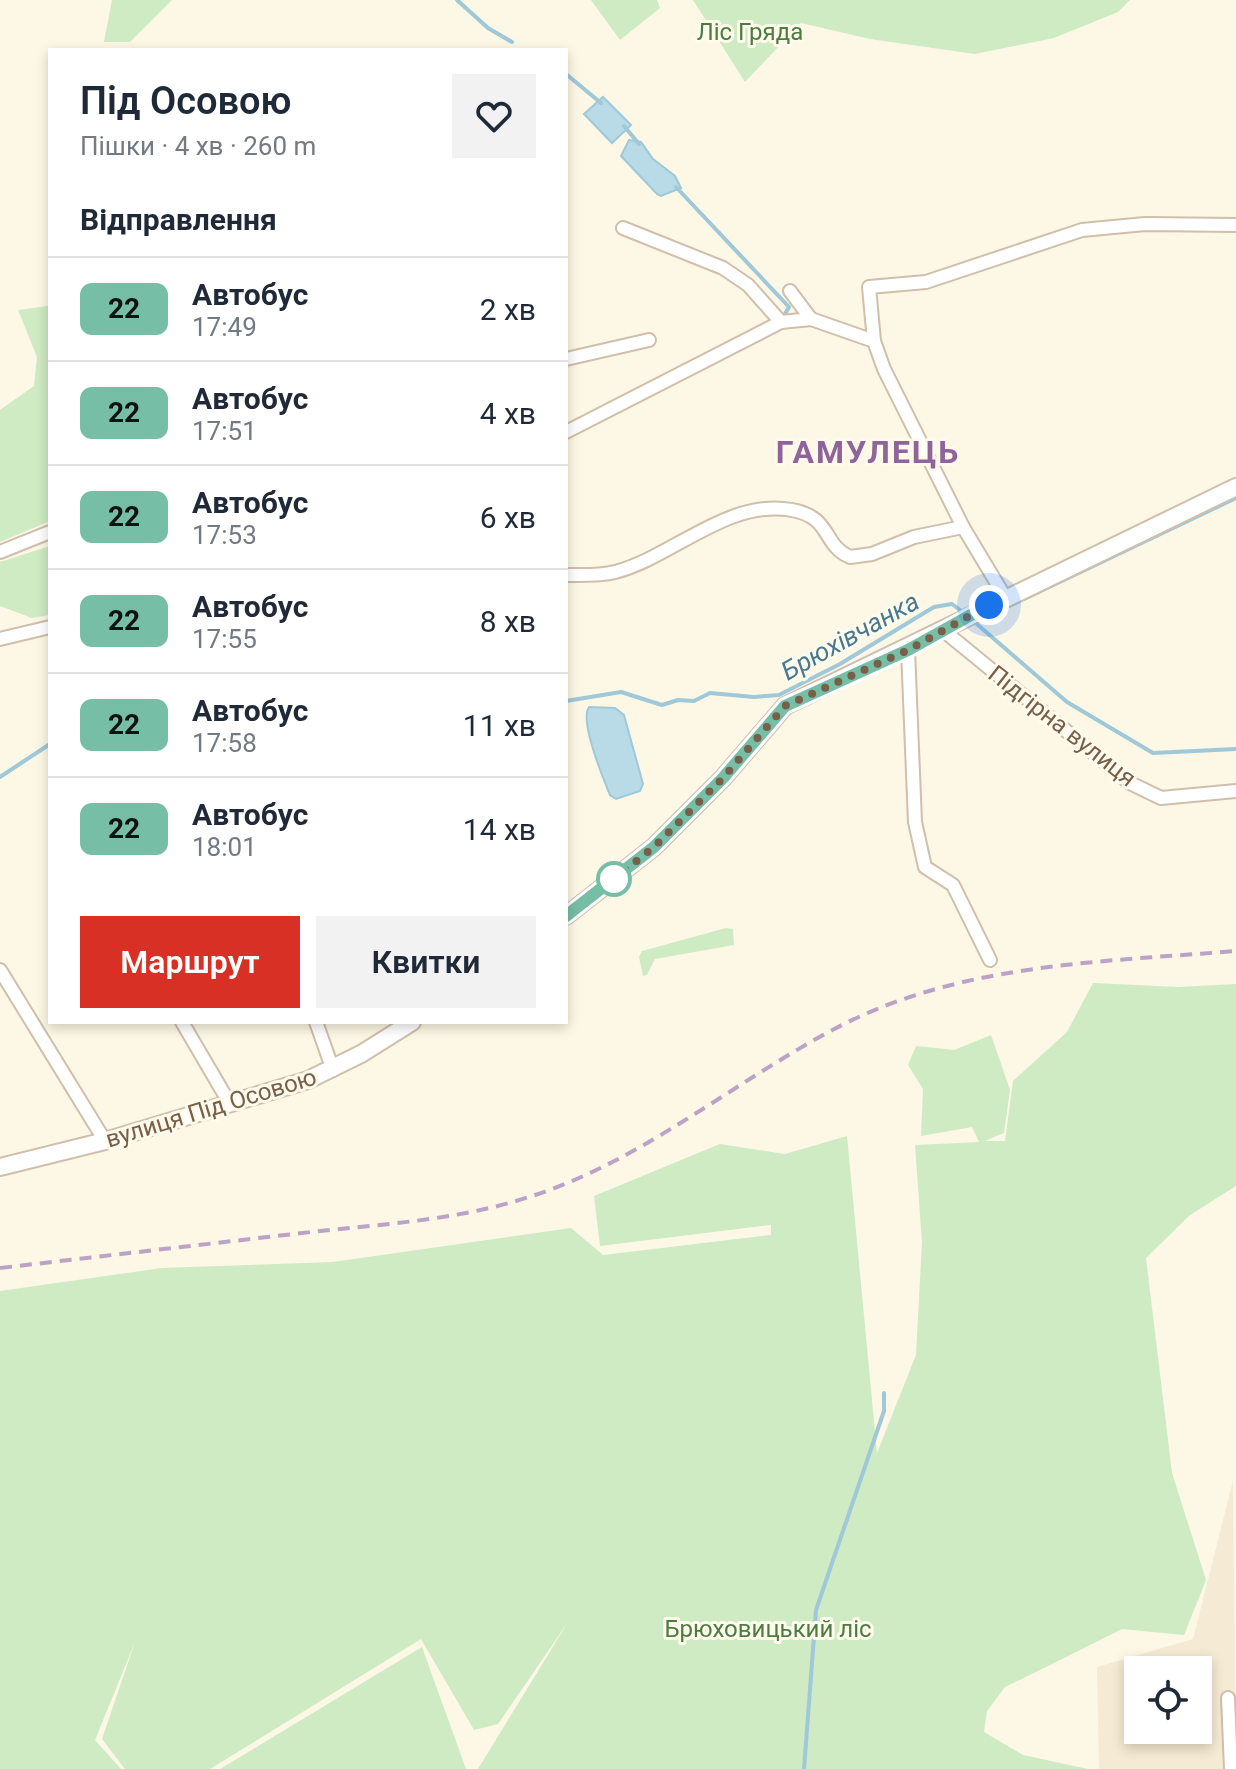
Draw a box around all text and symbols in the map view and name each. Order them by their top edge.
park label: Ліс Гряда [697,18,803,46]
button: heart [452,74,536,158]
text: Під Осовою [80,79,291,123]
text: Пішки · 4 хв · 260 m [80,131,316,161]
text: Відправлення [80,202,277,237]
text: Автобус [192,277,308,312]
text: 22 [108,292,140,325]
text: 2 хв [480,292,536,327]
text: 17:49 [192,312,257,342]
text: Автобус [192,381,308,416]
text: 22 [108,396,140,429]
text: 4 хв [480,396,536,431]
text: 17:51 [192,416,257,446]
district label: ГАМУЛЕЦЬ [776,433,960,471]
text: Автобус [192,485,308,520]
text: 22 [108,500,140,533]
text: 6 хв [480,500,536,535]
text: 17:53 [192,520,257,550]
your location [969,585,1009,625]
water label: Брюхівчанка [776,586,924,686]
text: Автобус [192,589,308,624]
text: 22 [108,604,140,637]
text: 8 хв [480,604,536,639]
text: 17:55 [192,624,257,654]
street label: Підгірна вулиця [983,660,1141,792]
text: Автобус [192,693,308,728]
text: 22 [108,708,140,741]
text: 11 хв [463,708,536,743]
text: 17:58 [192,728,257,758]
text: Автобус [192,797,308,832]
text: 22 [108,812,140,845]
text: 14 хв [463,812,536,847]
text: 18:01 [192,832,257,862]
unlabelled marker [597,862,631,896]
button: Маршрут [80,916,300,1008]
button: Квитки [316,916,536,1008]
street label: вулиця Під Осовою [102,1063,320,1153]
park label: Брюховицький ліс [664,1615,872,1643]
map controls [1124,1656,1212,1744]
button: locate [1124,1656,1212,1744]

